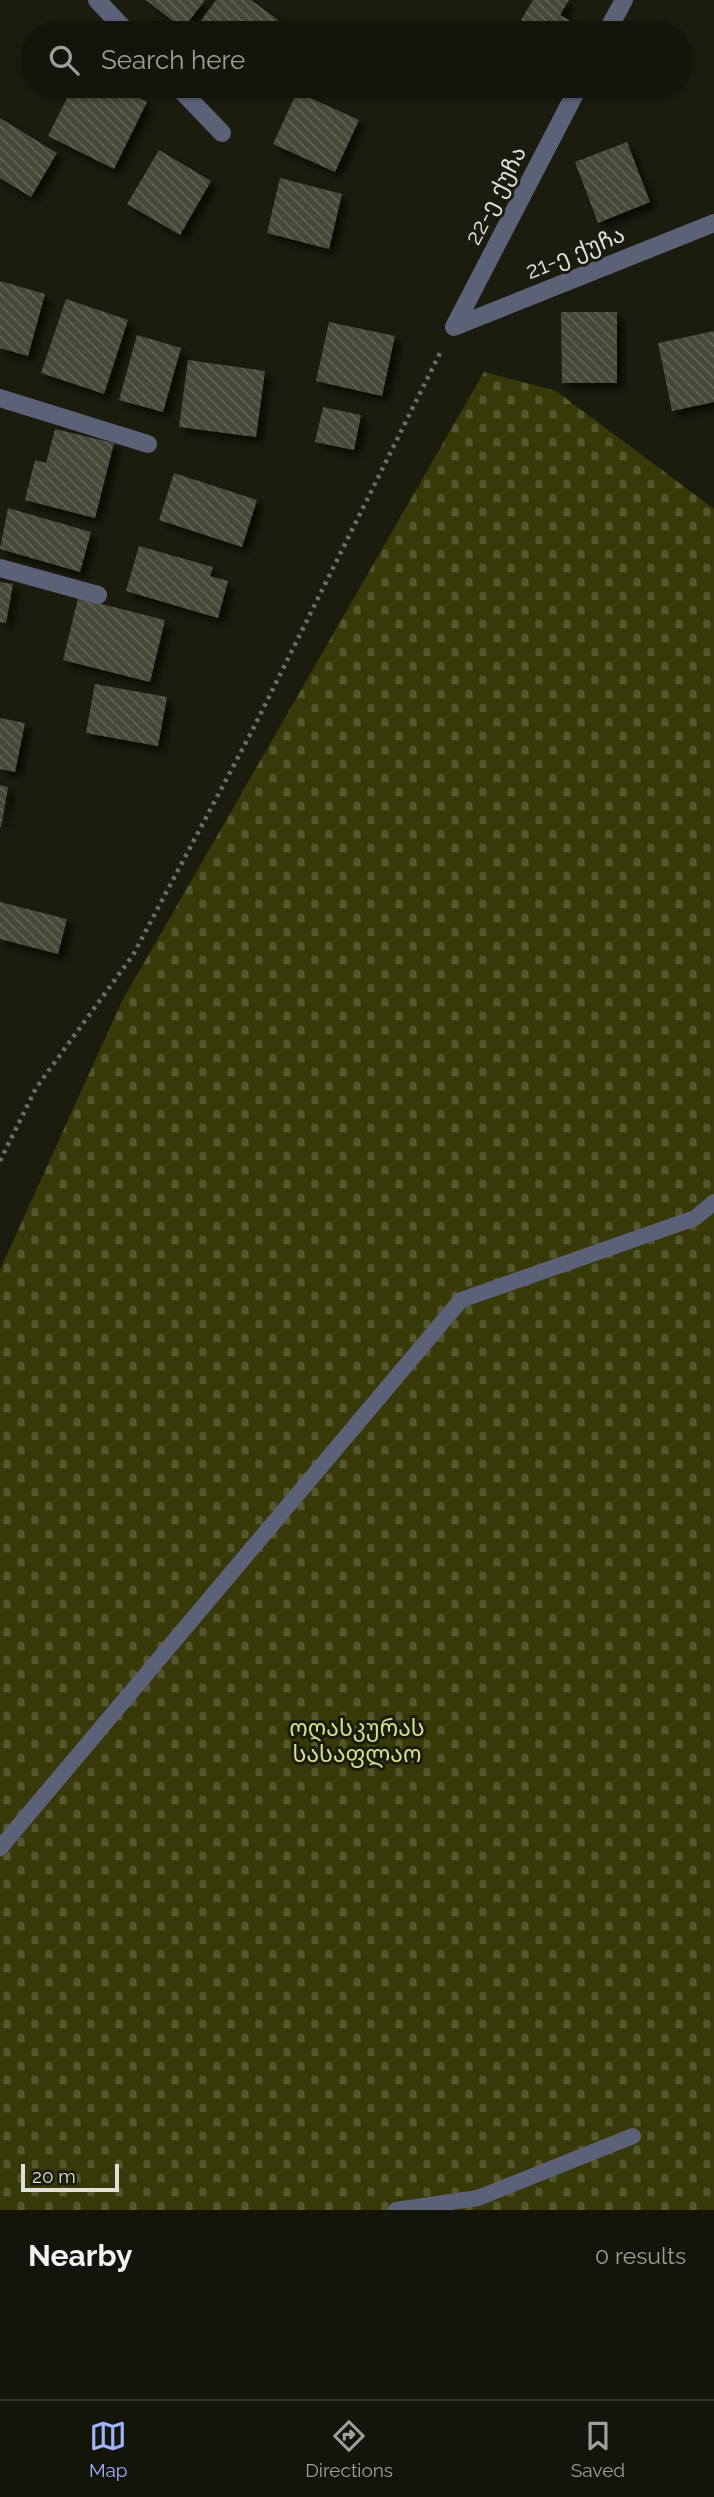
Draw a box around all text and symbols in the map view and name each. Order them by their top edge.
search box [21,21,693,98]
icon: search [45,41,83,79]
text: Search here [101,45,245,75]
street label: 22-ე ქუჩა [459,141,532,249]
street label: 21-ე ქუჩა [522,220,629,285]
park label: ოღასკურას სასაფლაო [289,1714,425,1768]
scale bar [21,2161,119,2193]
text: 20 m [32,2165,76,2187]
text: Nearby [28,2238,132,2273]
text: 0 results [595,2242,686,2269]
tab: Map [89,2417,128,2481]
tab: Directions [305,2417,393,2481]
tab: Saved [571,2417,625,2481]

